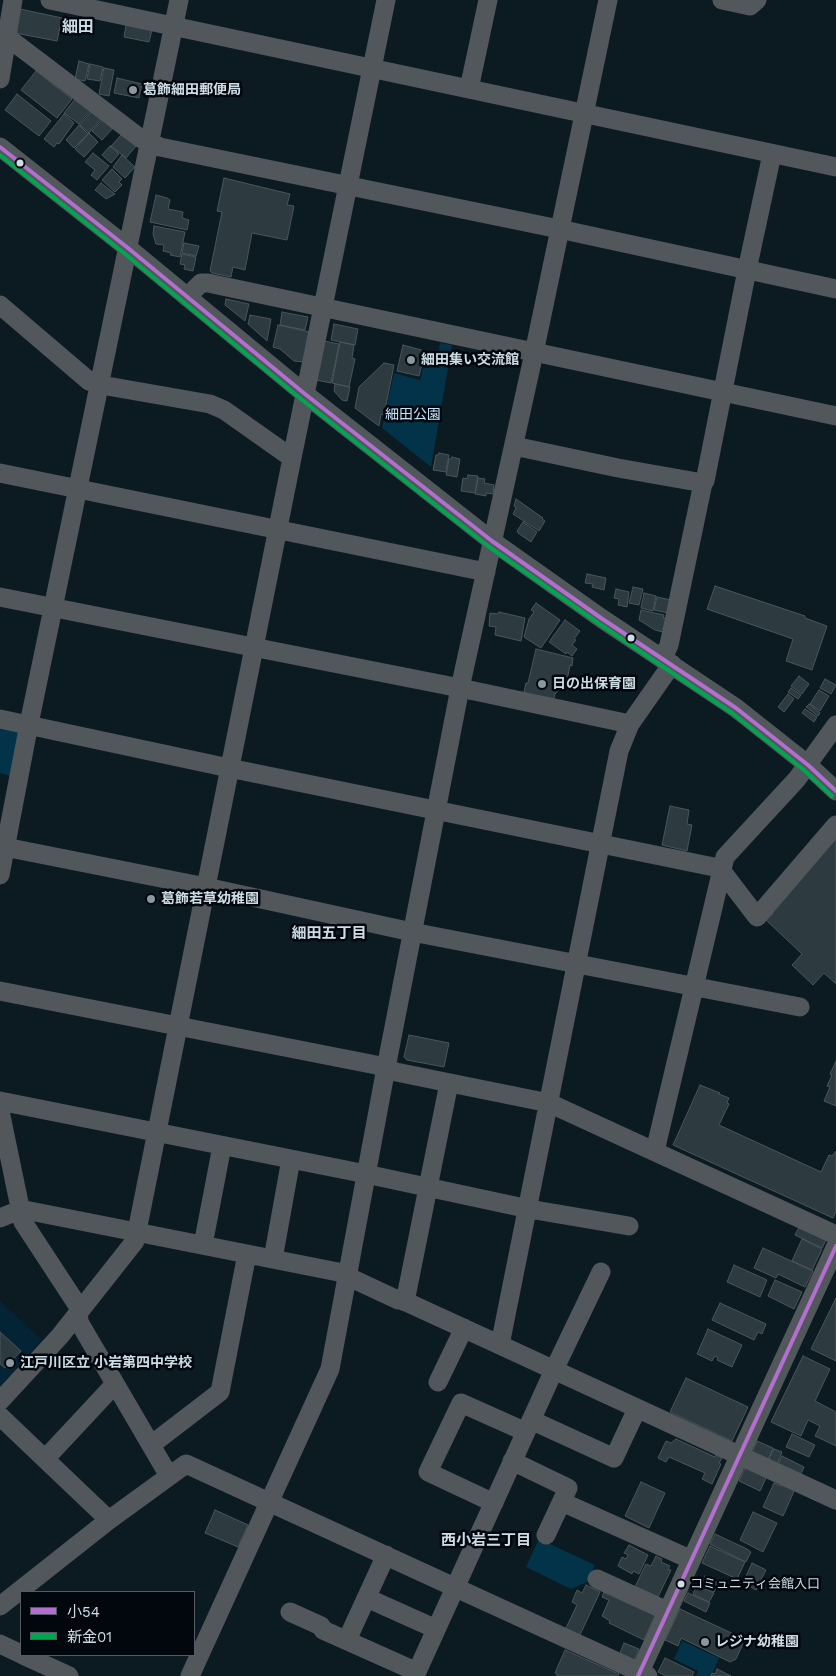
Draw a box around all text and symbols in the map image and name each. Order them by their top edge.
district label: 細田 [62,17,94,37]
place label: 葛飾細田郵便局 [143,82,241,98]
marker: 葛飾細田郵便局 [127,84,139,96]
unlabelled marker [15,158,25,168]
place label: 細田集い交流館 [421,352,519,368]
marker: 細田集い交流館 [405,354,417,366]
park label: 細田公園 [385,407,441,423]
unlabelled marker [626,633,636,643]
place label: 日の出保育園 [552,676,636,692]
marker: 日の出保育園 [536,678,548,690]
place label: 葛飾若草幼稚園 [161,891,259,907]
marker: 葛飾若草幼稚園 [145,893,157,905]
district label: 細田五丁目 [292,925,366,943]
place label: 江戸川区立 小岩第四中学校 [20,1355,192,1371]
marker: 江戸川区立 小岩第四中学校 [4,1357,16,1369]
district label: 西小岩三丁目 [441,1532,531,1550]
place label: コミュニティ会館入口 [690,1576,820,1592]
marker: コミュニティ会館入口 [676,1579,686,1589]
legend [20,1591,195,1656]
text: 小54 [67,1603,100,1621]
text: 新金01 [67,1628,112,1646]
place label: レジナ幼稚園 [715,1634,799,1650]
marker: レジナ幼稚園 [699,1636,711,1648]

